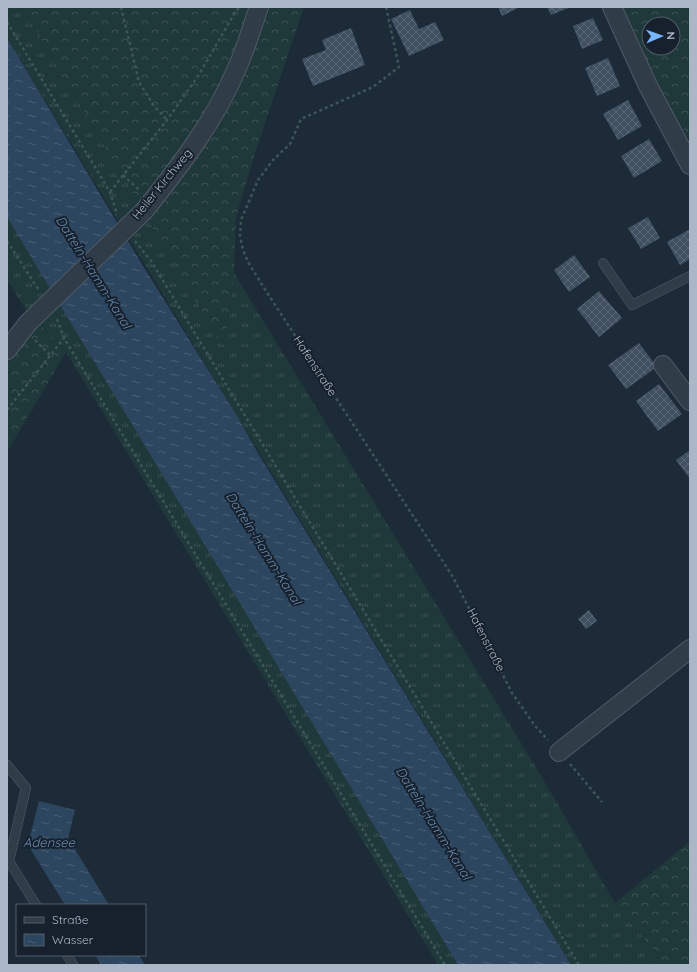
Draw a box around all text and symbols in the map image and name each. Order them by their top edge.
north arrow [641,16,681,56]
text: N [664,31,678,40]
street label: Heiler Kirchweg [129,145,195,222]
water label: Datteln-Hamm-Kanal [53,213,136,333]
street label: Hafenstraße [290,333,341,399]
water label: Datteln-Hamm-Kanal [223,489,306,609]
street label: Hafenstraße [464,606,509,674]
water label: Datteln-Hamm-Kanal [393,764,476,884]
water label: Adensee [23,834,76,850]
legend [16,904,146,956]
text: Straße [52,912,89,927]
text: Wasser [52,932,94,947]

